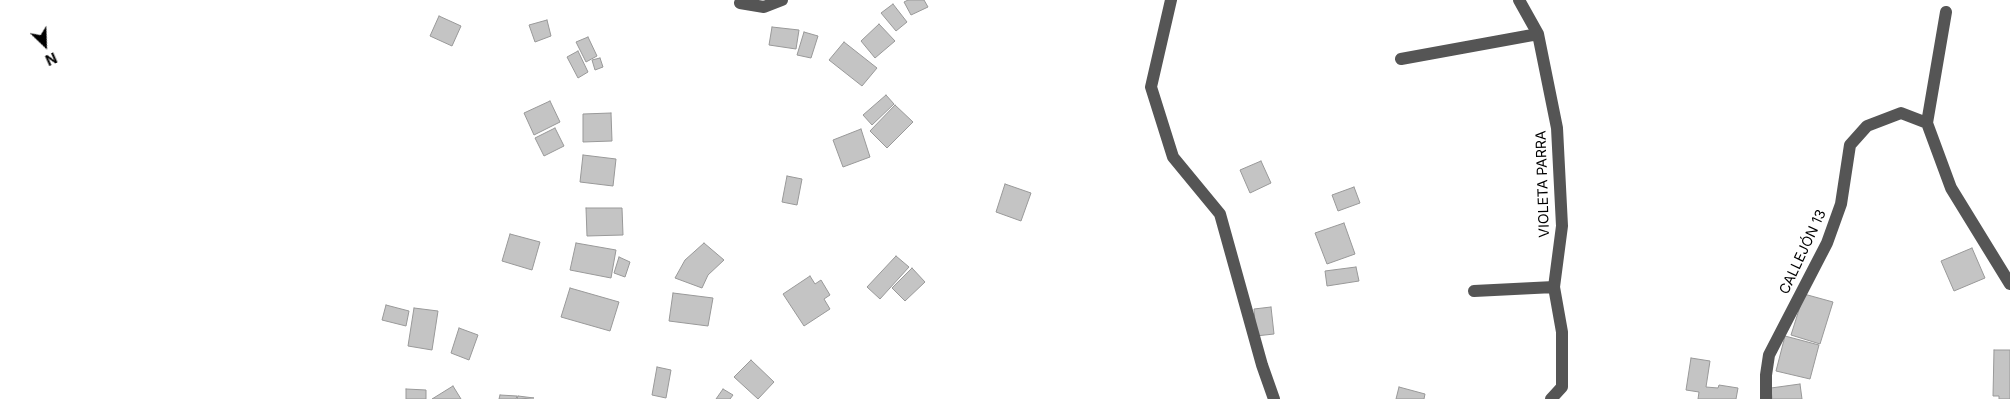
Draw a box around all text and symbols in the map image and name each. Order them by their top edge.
north arrow [20,20,70,70]
text: N [43,49,60,69]
street label: VIOLETA PARRA [1533,130,1553,238]
street label: CALLEJÓN 13 [1776,207,1830,297]

